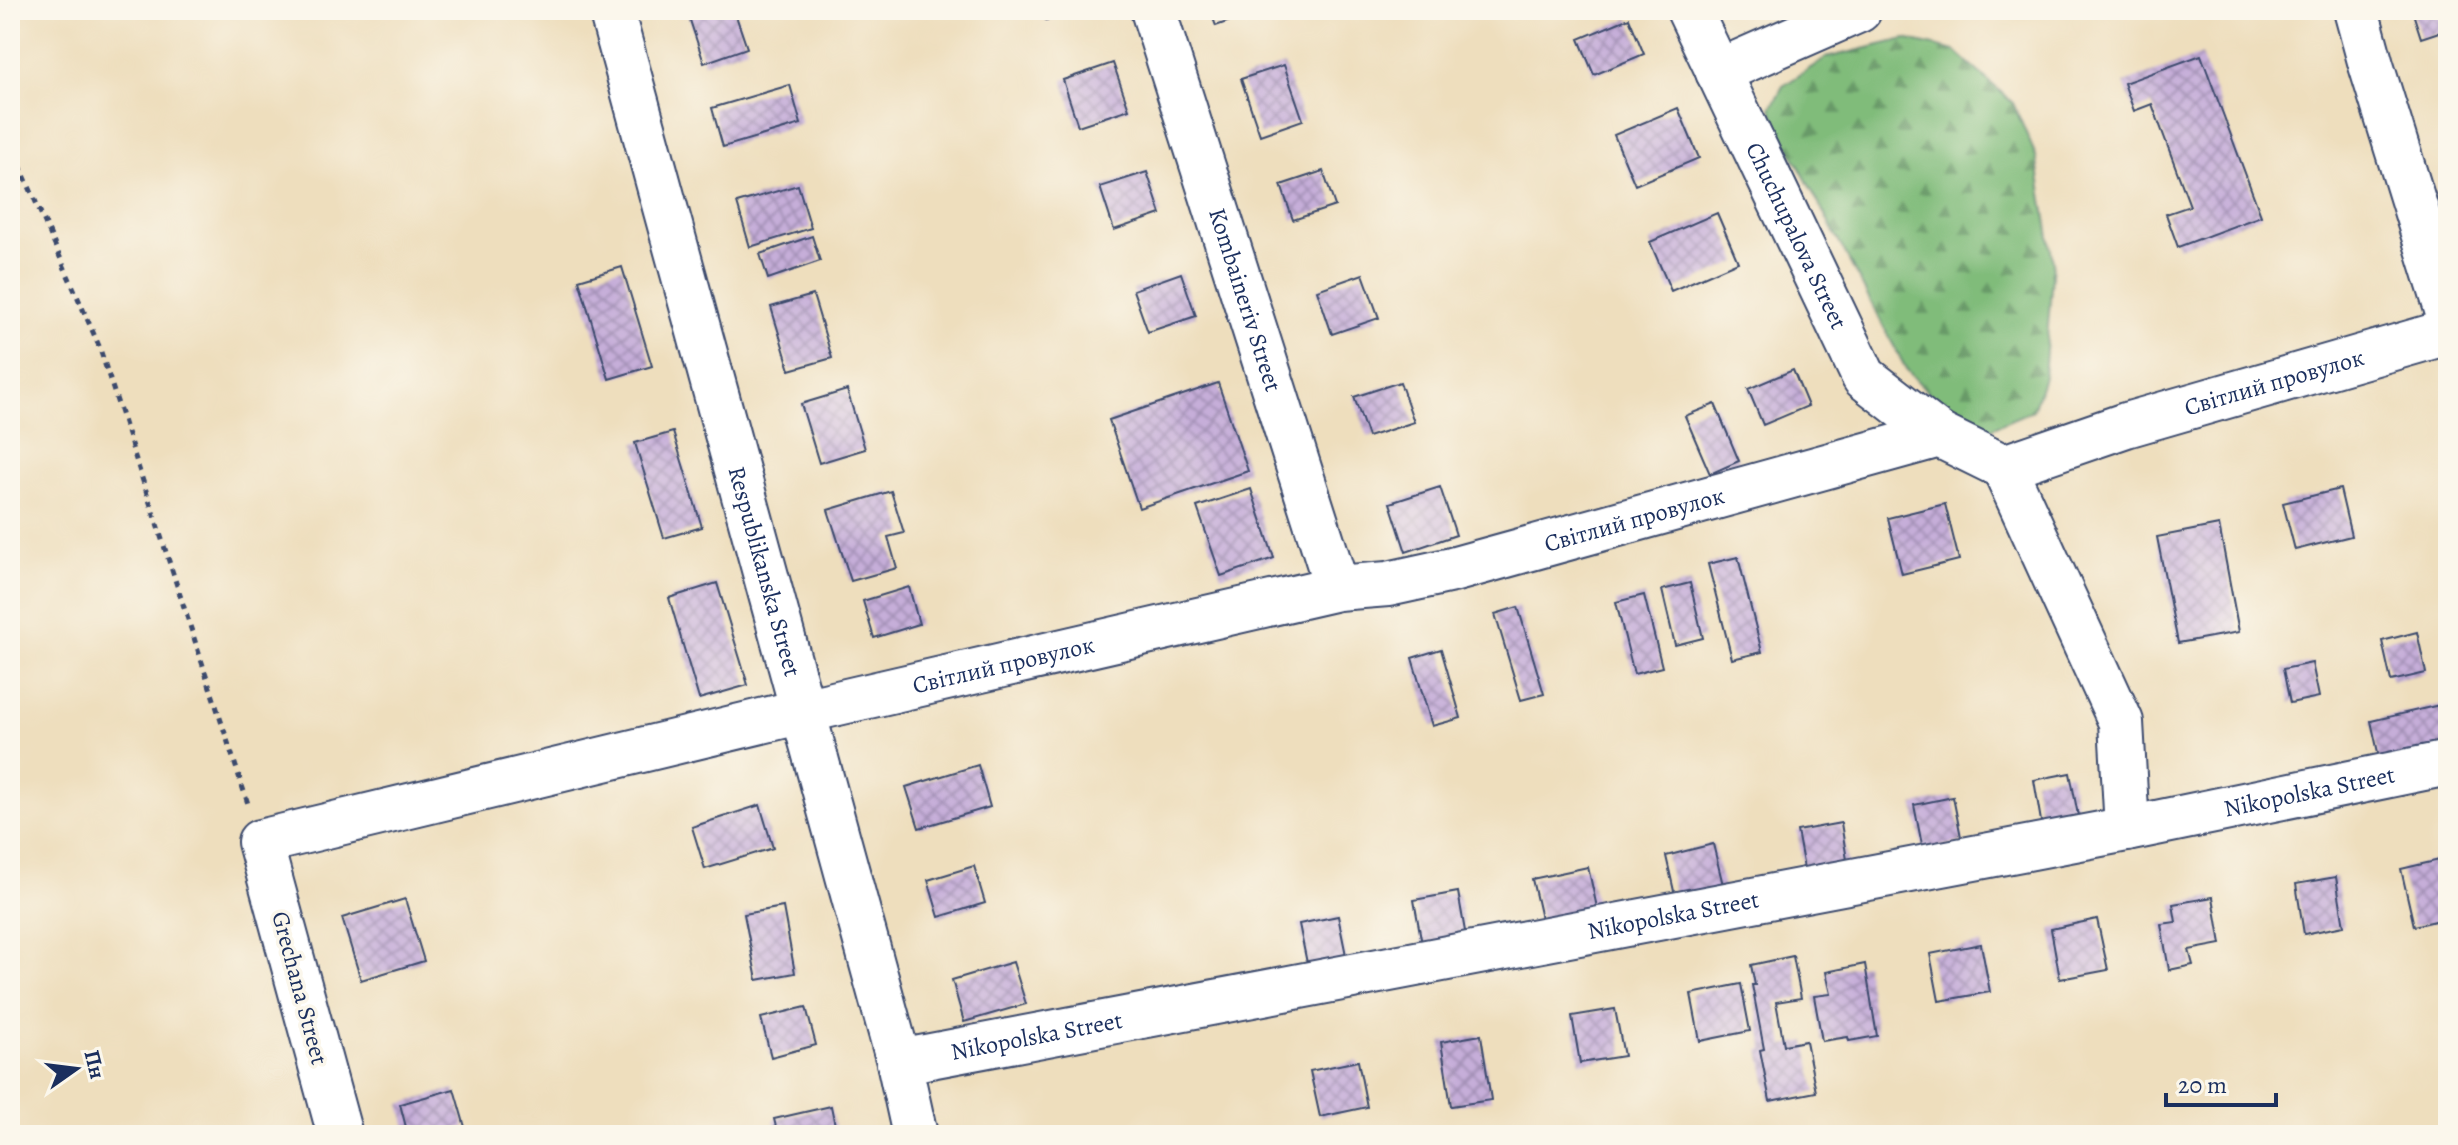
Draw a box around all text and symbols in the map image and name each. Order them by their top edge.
street label: Chuchupalova Street [1738,137,1855,334]
street label: Kombaineriv Street [1201,204,1289,396]
street label: Світлий провулок [2181,341,2368,423]
street label: Respublikanska Street [721,463,809,680]
street label: Світлий провулок [1541,479,1728,560]
street label: Світлий провулок [909,628,1097,701]
street label: Nikopolska Street [2221,758,2398,825]
street label: Nikopolska Street [1585,883,1762,947]
street label: Grechana Street [264,908,336,1068]
street label: Nikopolska Street [948,1004,1125,1068]
north arrow [36,1029,116,1109]
text: Пн [76,1047,112,1082]
scale bar [2166,1057,2276,1107]
text: 20 m [2178,1069,2227,1101]

